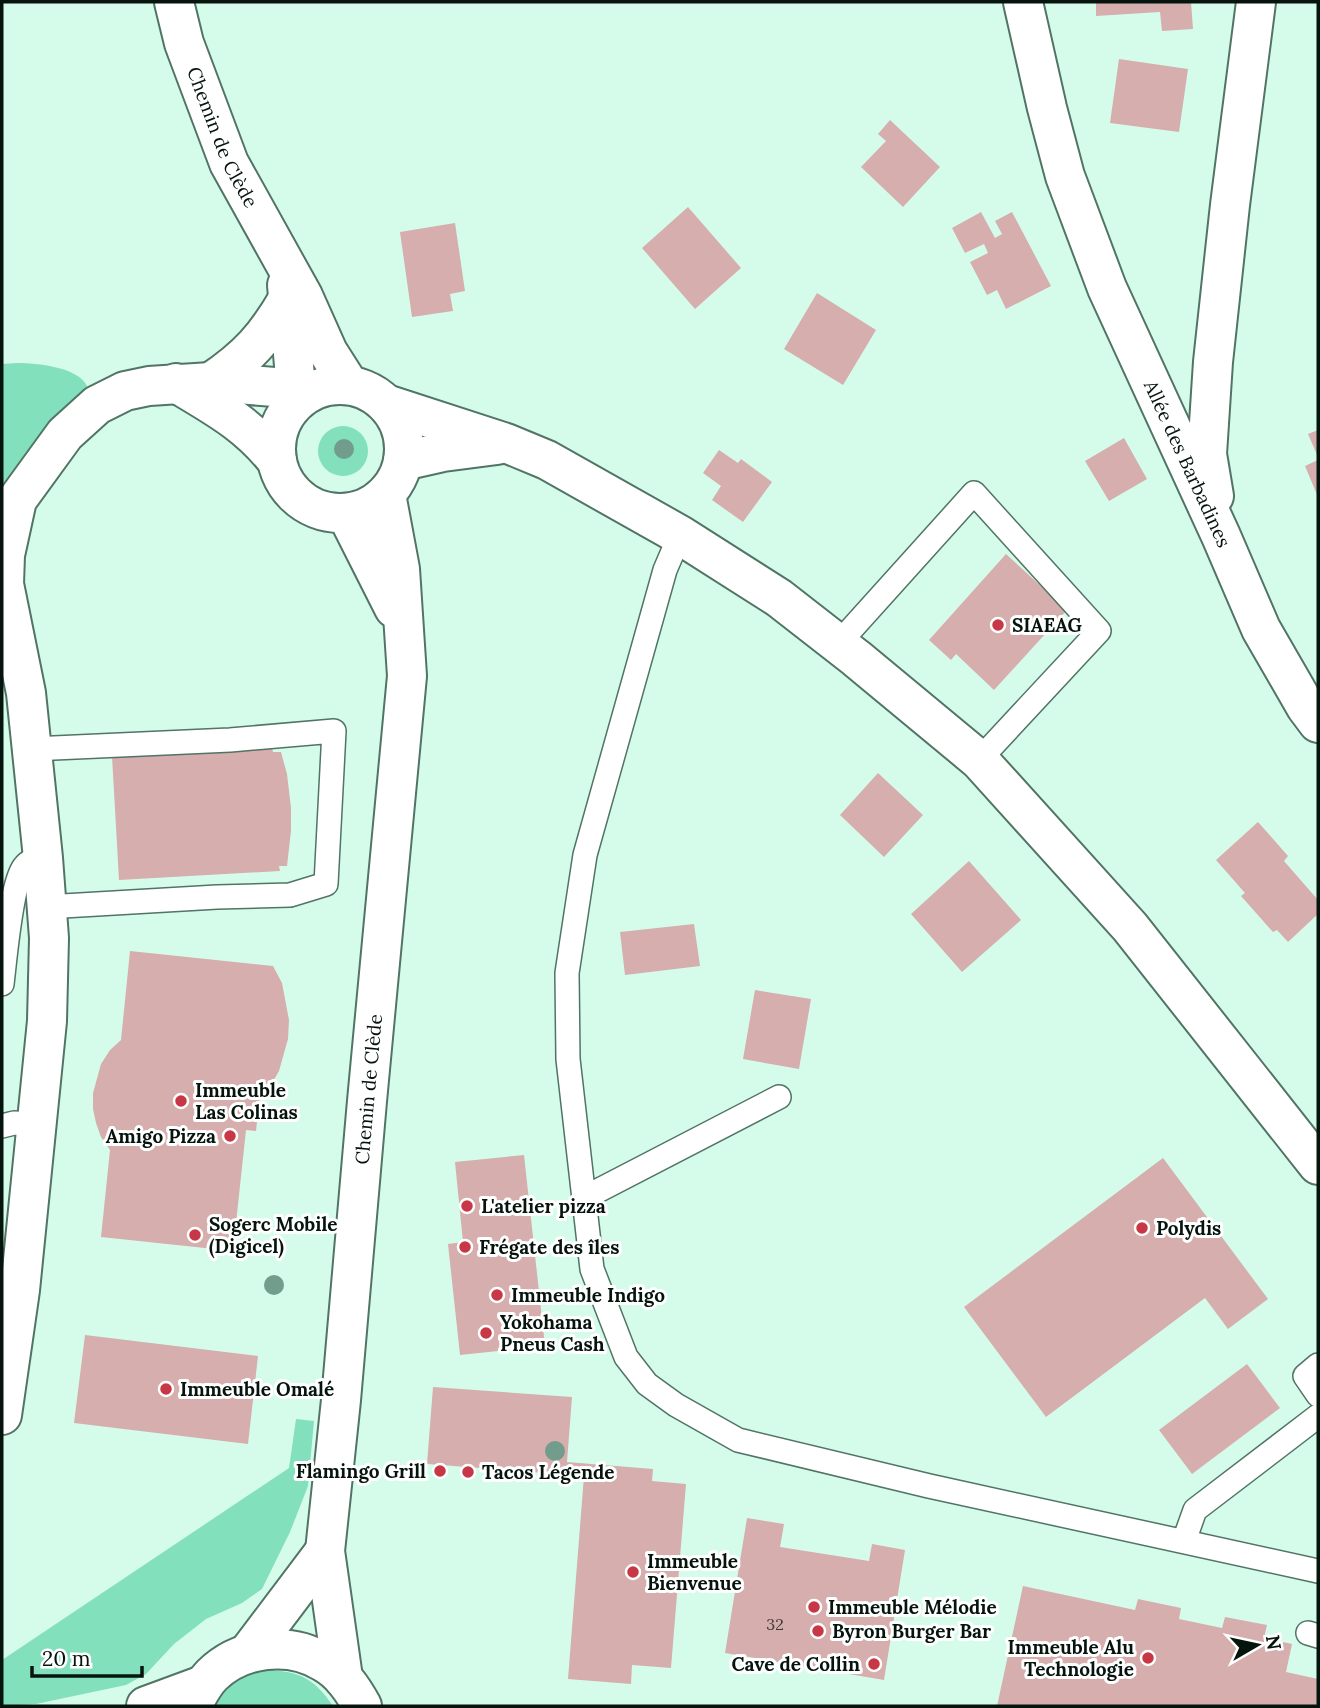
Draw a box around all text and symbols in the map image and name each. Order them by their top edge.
street label: Chemin de Clède [182,63,263,212]
street label: Allée des Barbadines [1139,375,1236,551]
place label: SIAEAG [1012,613,1082,637]
marker: SIAEAG [990,617,1006,633]
street label: Chemin de Clède [350,1013,387,1165]
place label: Immeuble Las Colinas [195,1078,298,1124]
marker: Immeuble Las Colinas [173,1093,189,1109]
place label: Amigo Pizza [106,1124,216,1148]
marker: Amigo Pizza [222,1128,238,1144]
place label: L'atelier pizza [481,1194,606,1218]
marker: L'atelier pizza [459,1198,475,1214]
place label: Sogerc Mobile (Digicel) [209,1212,338,1259]
place label: Polydis [1156,1216,1221,1240]
marker: Polydis [1134,1220,1150,1236]
marker: Sogerc Mobile (Digicel) [187,1227,203,1243]
place label: Frégate des îles [479,1235,620,1259]
marker: Frégate des îles [457,1239,473,1255]
place label: Immeuble Indigo [511,1283,665,1307]
marker: Immeuble Indigo [489,1287,505,1303]
place label: Yokohama Pneus Cash [500,1310,605,1356]
marker: Yokohama Pneus Cash [478,1325,494,1341]
place label: Immeuble Omalé [180,1377,334,1401]
marker: Immeuble Omalé [158,1381,174,1397]
place label: Flamingo Grill [296,1459,426,1483]
place label: Tacos Légende [482,1460,615,1484]
marker: Flamingo Grill [432,1463,448,1479]
marker: Tacos Légende [460,1464,476,1480]
place label: Immeuble Bienvenue [647,1549,742,1595]
marker: Immeuble Bienvenue [625,1564,641,1580]
place label: Immeuble Mélodie [828,1595,997,1619]
marker: Immeuble Mélodie [806,1599,822,1615]
north arrow [1222,1610,1292,1680]
house number: 32 [766,1614,784,1634]
place label: Byron Burger Bar [832,1619,991,1643]
marker: Byron Burger Bar [810,1623,826,1639]
text: N [1261,1633,1287,1652]
scale bar [32,1634,142,1678]
place label: Immeuble Alu Technologie [1008,1635,1134,1681]
text: 20 m [42,1645,91,1672]
marker: Immeuble Alu Technologie [1140,1650,1156,1666]
place label: Cave de Collin [732,1652,860,1676]
marker: Cave de Collin [866,1656,882,1672]

